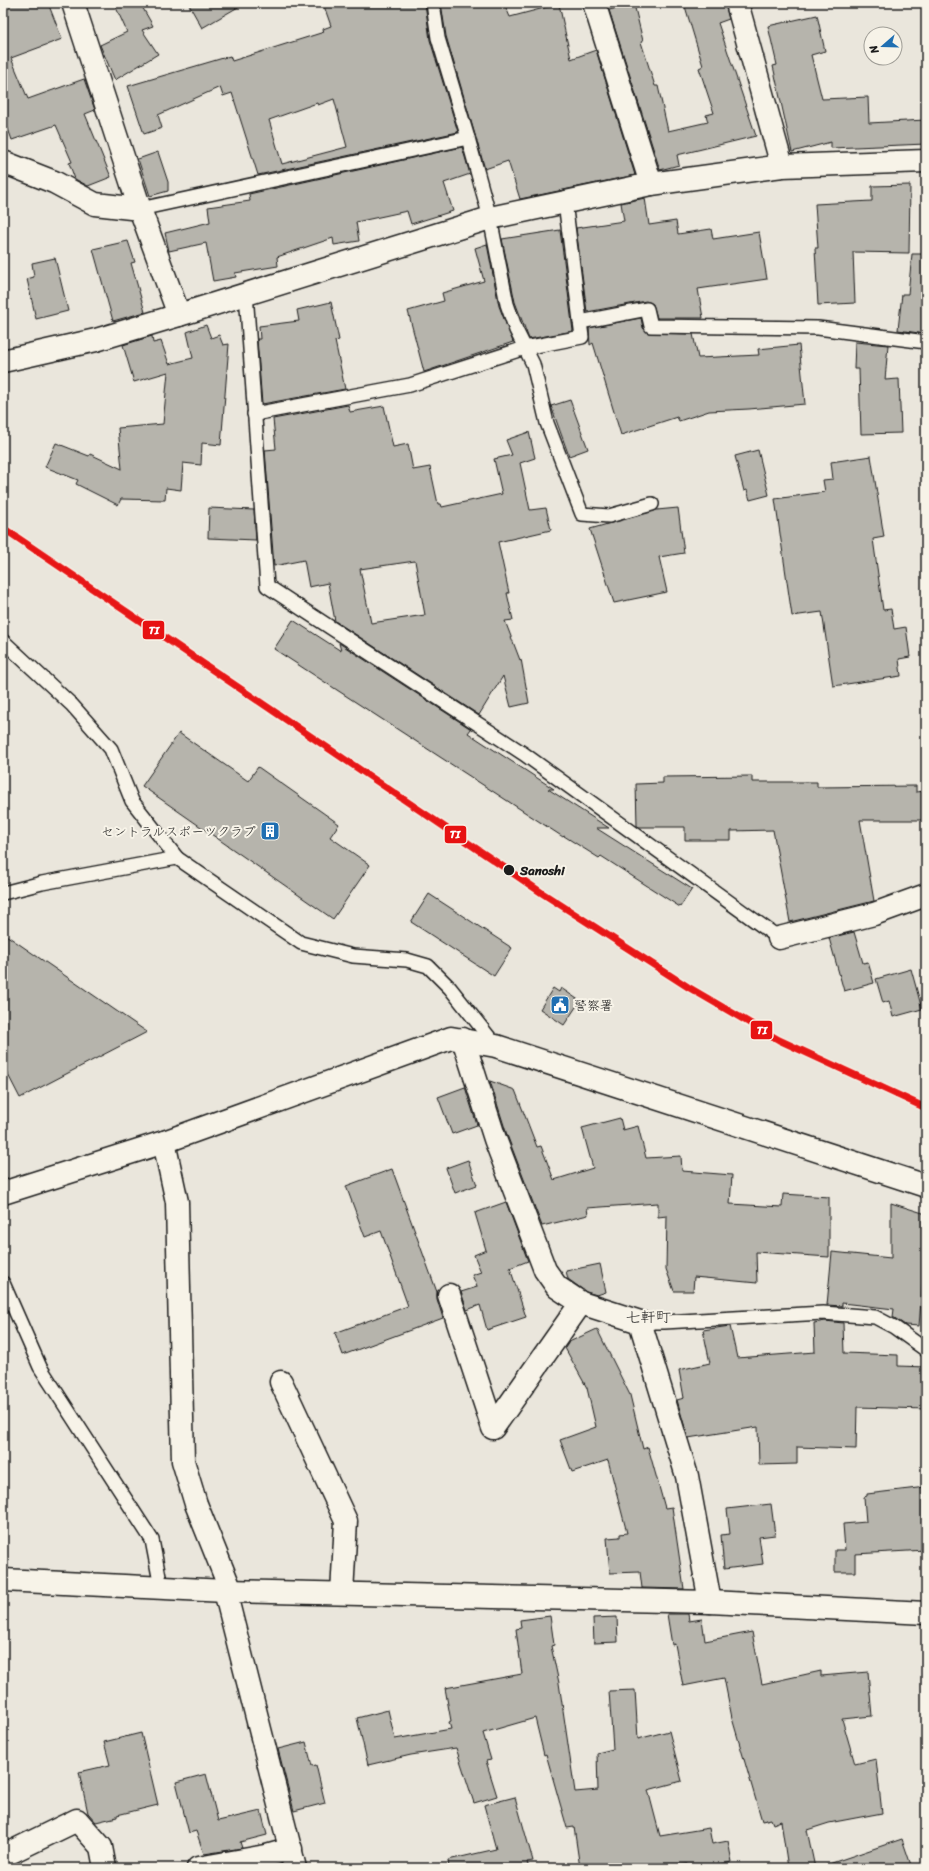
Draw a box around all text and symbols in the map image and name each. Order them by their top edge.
north arrow [863,26,903,66]
text: N [864,42,885,57]
line badge: TI [142,620,165,640]
text: TI [149,621,161,640]
place label: セントラルスポーツクラブ [101,820,256,843]
building icon: セントラルスポーツクラブ [259,820,281,842]
line badge: TI [444,825,467,844]
text: TI [450,825,462,844]
place label: Sanoshi [519,859,566,882]
marker: Sanoshi [502,863,516,877]
public building icon: 警察署 [549,994,571,1016]
place label: 警察署 [574,994,613,1017]
line badge: TI [750,1020,773,1040]
text: TI [757,1021,769,1040]
district label: 七軒町 [625,1304,671,1330]

